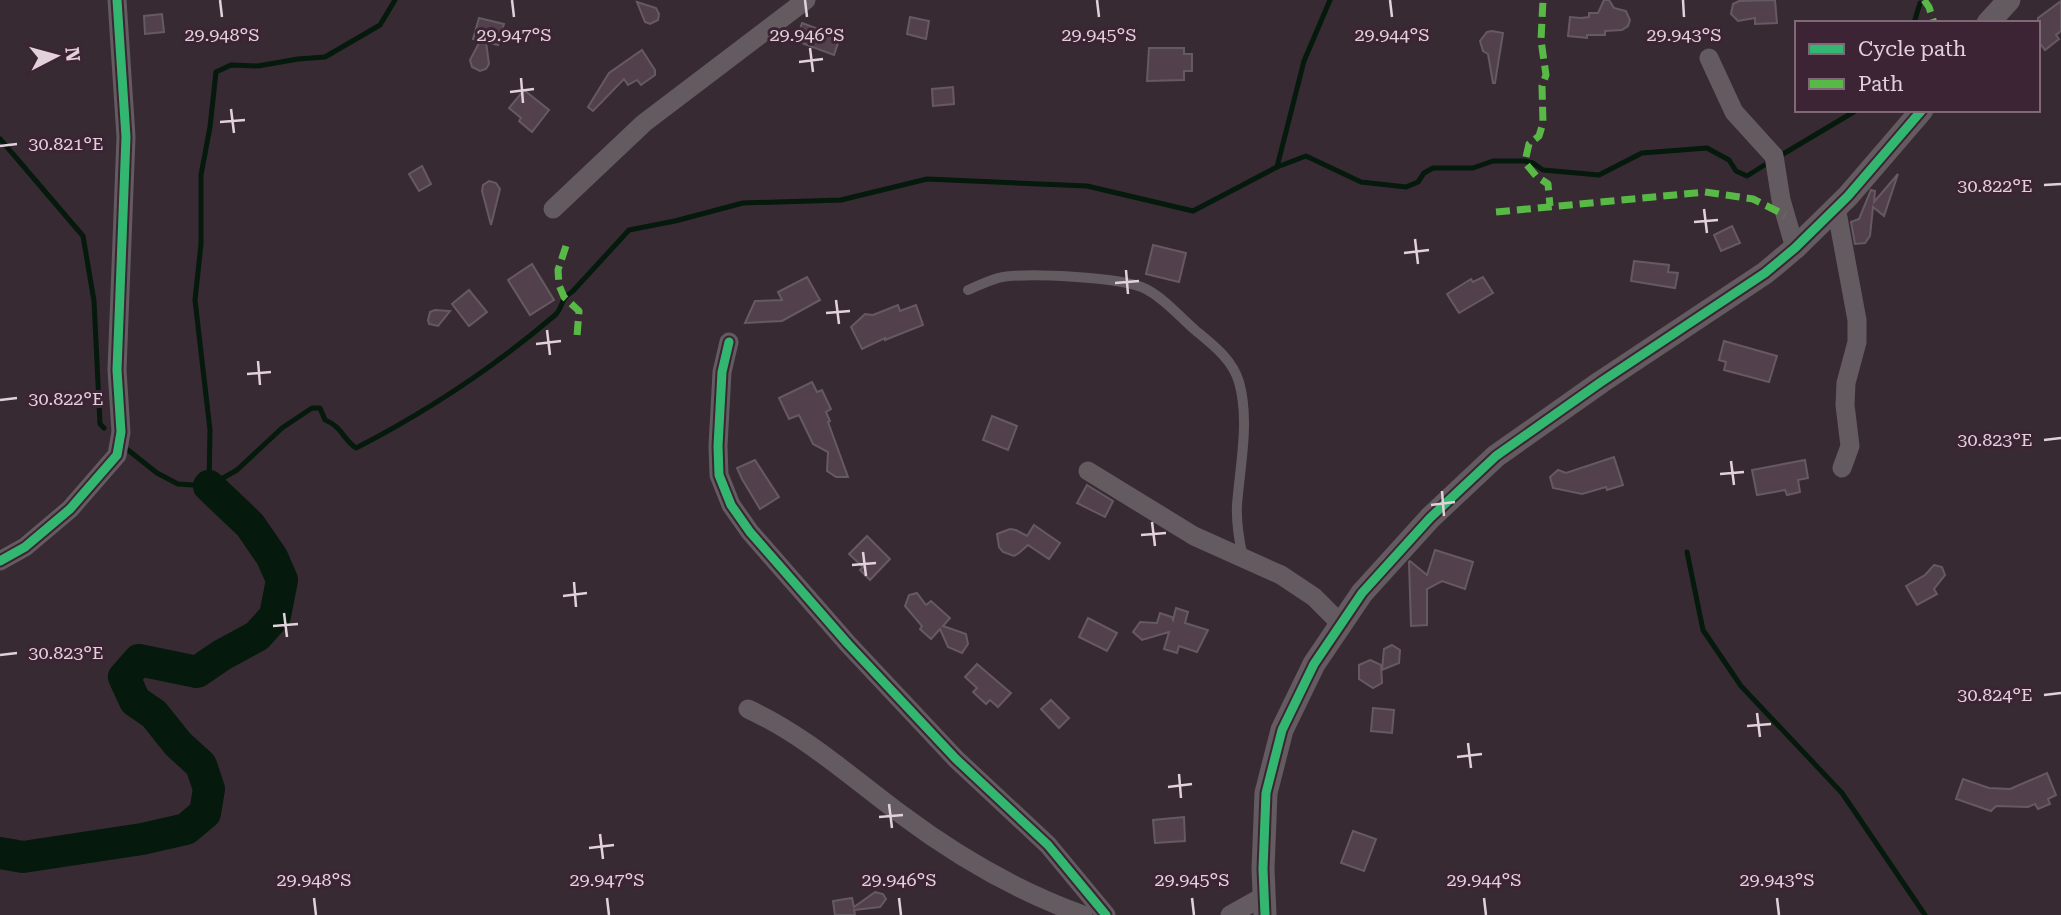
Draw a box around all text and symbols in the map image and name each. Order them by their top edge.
north arrow [21,21,91,91]
legend [1795,21,2040,112]
text: 29.948°S [185,24,260,45]
text: 29.947°S [477,24,552,45]
text: 29.946°S [770,24,845,45]
text: 29.945°S [1062,24,1137,45]
text: 29.944°S [1355,24,1430,45]
text: 29.943°S [1647,24,1722,45]
text: Cycle path [1858,37,1967,61]
text: N [60,46,85,63]
text: Path [1858,72,1904,96]
text: 30.821°E [28,133,104,154]
text: 30.822°E [1957,175,2033,196]
text: 30.822°E [28,388,104,409]
text: 30.823°E [1957,429,2033,450]
text: 30.823°E [28,642,104,663]
text: 30.824°E [1957,684,2033,705]
text: 29.948°S [277,869,352,890]
text: 29.947°S [570,869,645,890]
text: 29.946°S [862,869,937,890]
text: 29.945°S [1155,869,1230,890]
text: 29.944°S [1447,869,1522,890]
text: 29.943°S [1740,869,1815,890]

